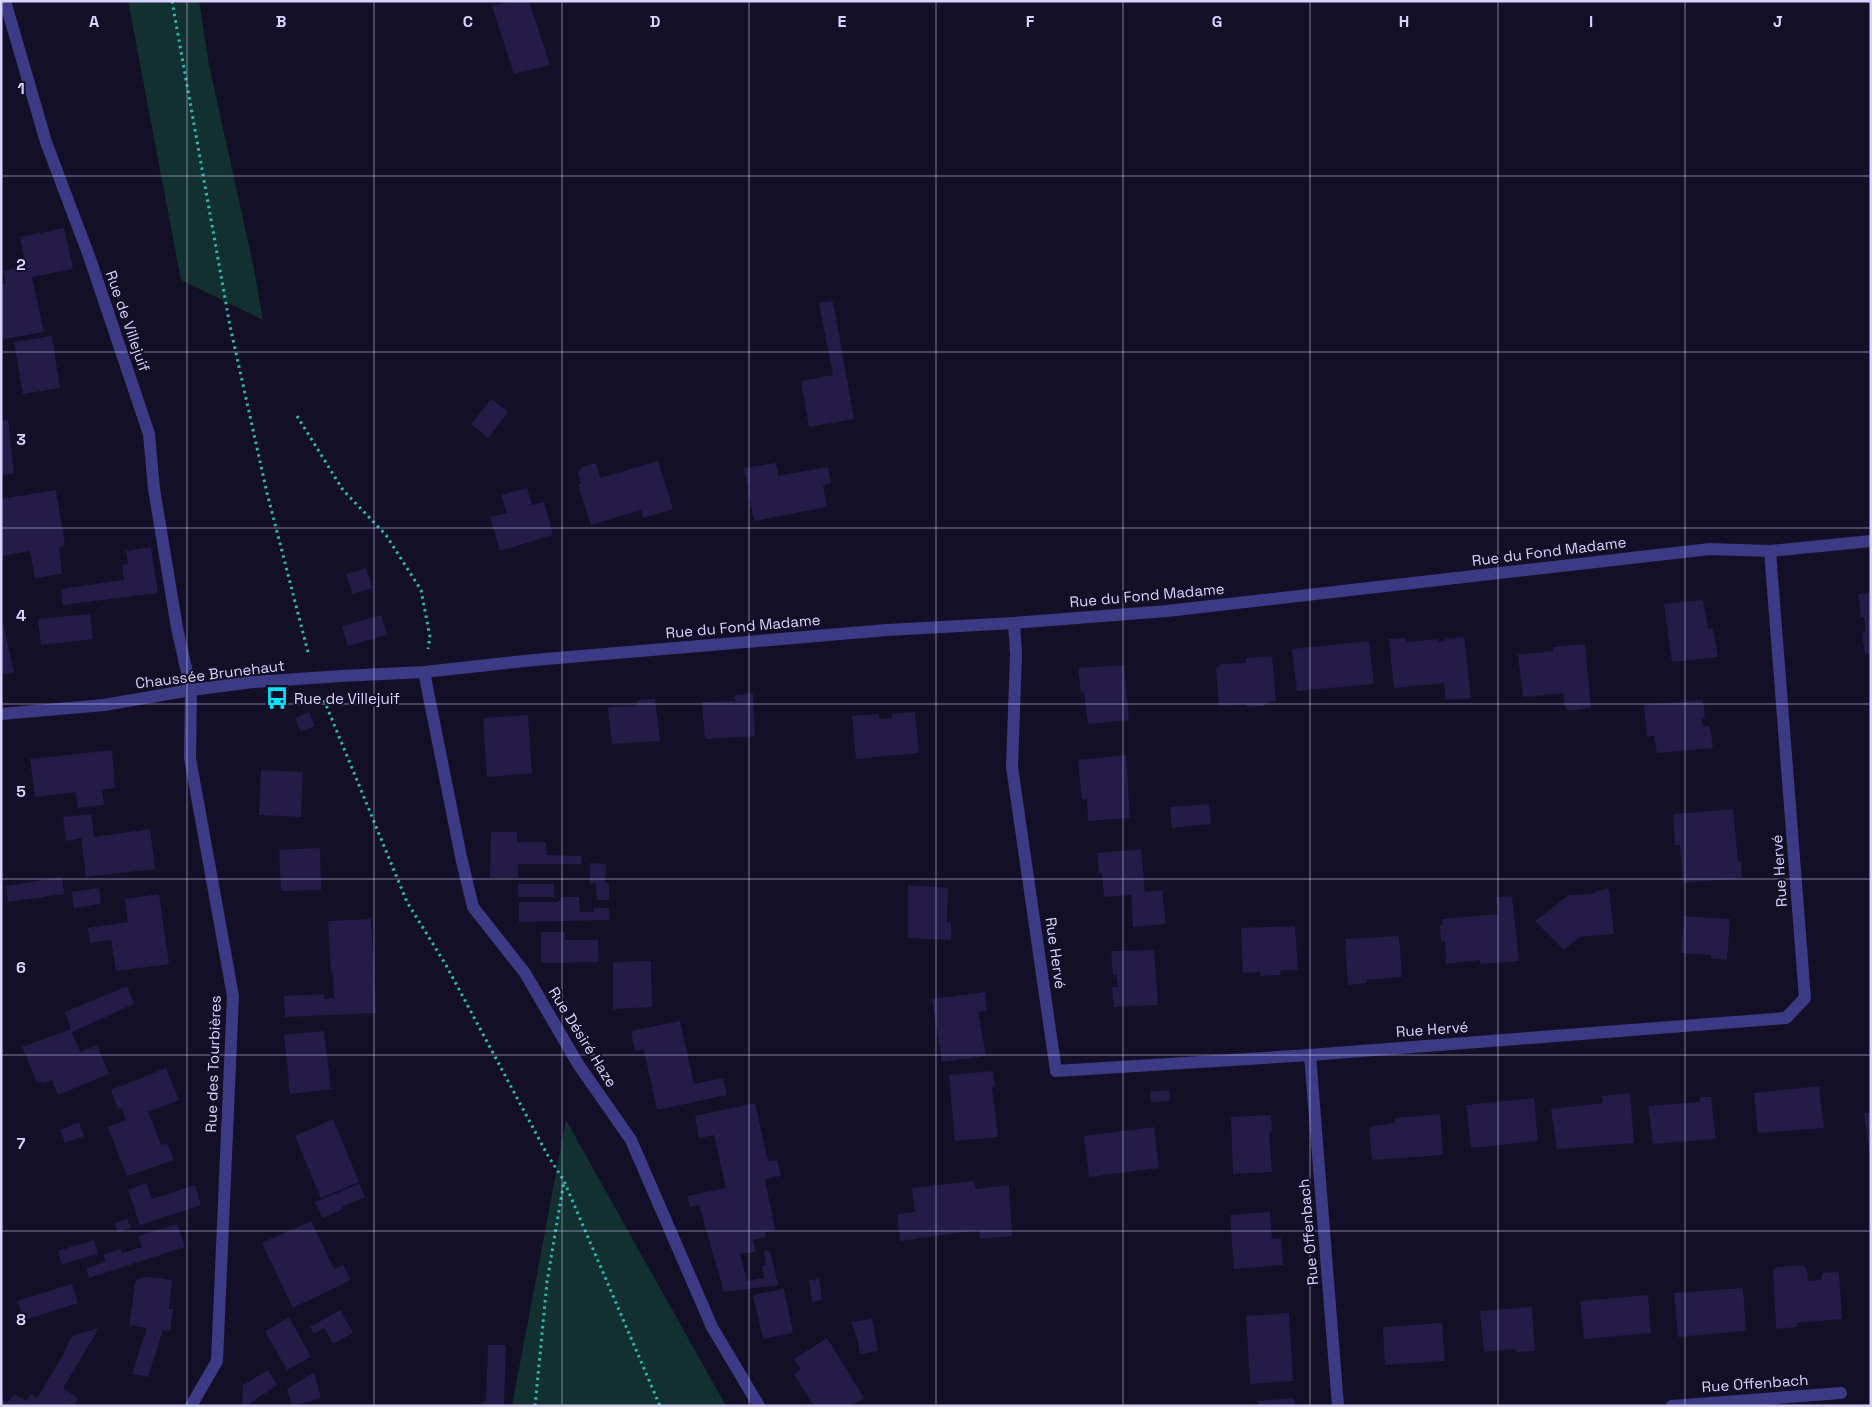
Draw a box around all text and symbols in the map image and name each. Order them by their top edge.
text: A [89,11,99,32]
text: B [276,11,286,32]
text: C [463,11,473,32]
text: D [650,11,660,32]
text: E [838,11,847,32]
text: F [1026,11,1035,32]
text: G [1212,11,1222,32]
text: H [1399,11,1409,32]
text: I [1589,11,1593,32]
text: J [1773,11,1783,32]
text: 1 [17,78,25,99]
text: 2 [16,254,26,275]
street label: Rue de Villejuif [102,268,154,375]
text: 3 [16,429,26,450]
street label: Rue du Fond Madame [1471,532,1627,570]
street label: Rue du Fond Madame [1069,579,1225,611]
text: 4 [16,605,26,626]
street label: Rue du Fond Madame [665,610,821,642]
street label: Chaussée Brunehaut [134,655,286,693]
bus stop icon: Rue de Villejuif [264,685,290,711]
place label: Rue de Villejuif [294,689,400,708]
text: 5 [16,781,26,802]
street label: Rue Hervé [1767,834,1791,908]
street label: Rue Hervé [1042,916,1070,990]
text: 6 [16,957,26,978]
street label: Rue Désiré Haze [545,983,622,1091]
street label: Rue des Tourbières [201,995,225,1133]
street label: Rue Hervé [1395,1017,1469,1041]
text: 7 [17,1133,26,1154]
street label: Rue Offenbach [1294,1178,1322,1286]
text: 8 [16,1309,26,1330]
street label: Rue Offenbach [1701,1370,1809,1396]

